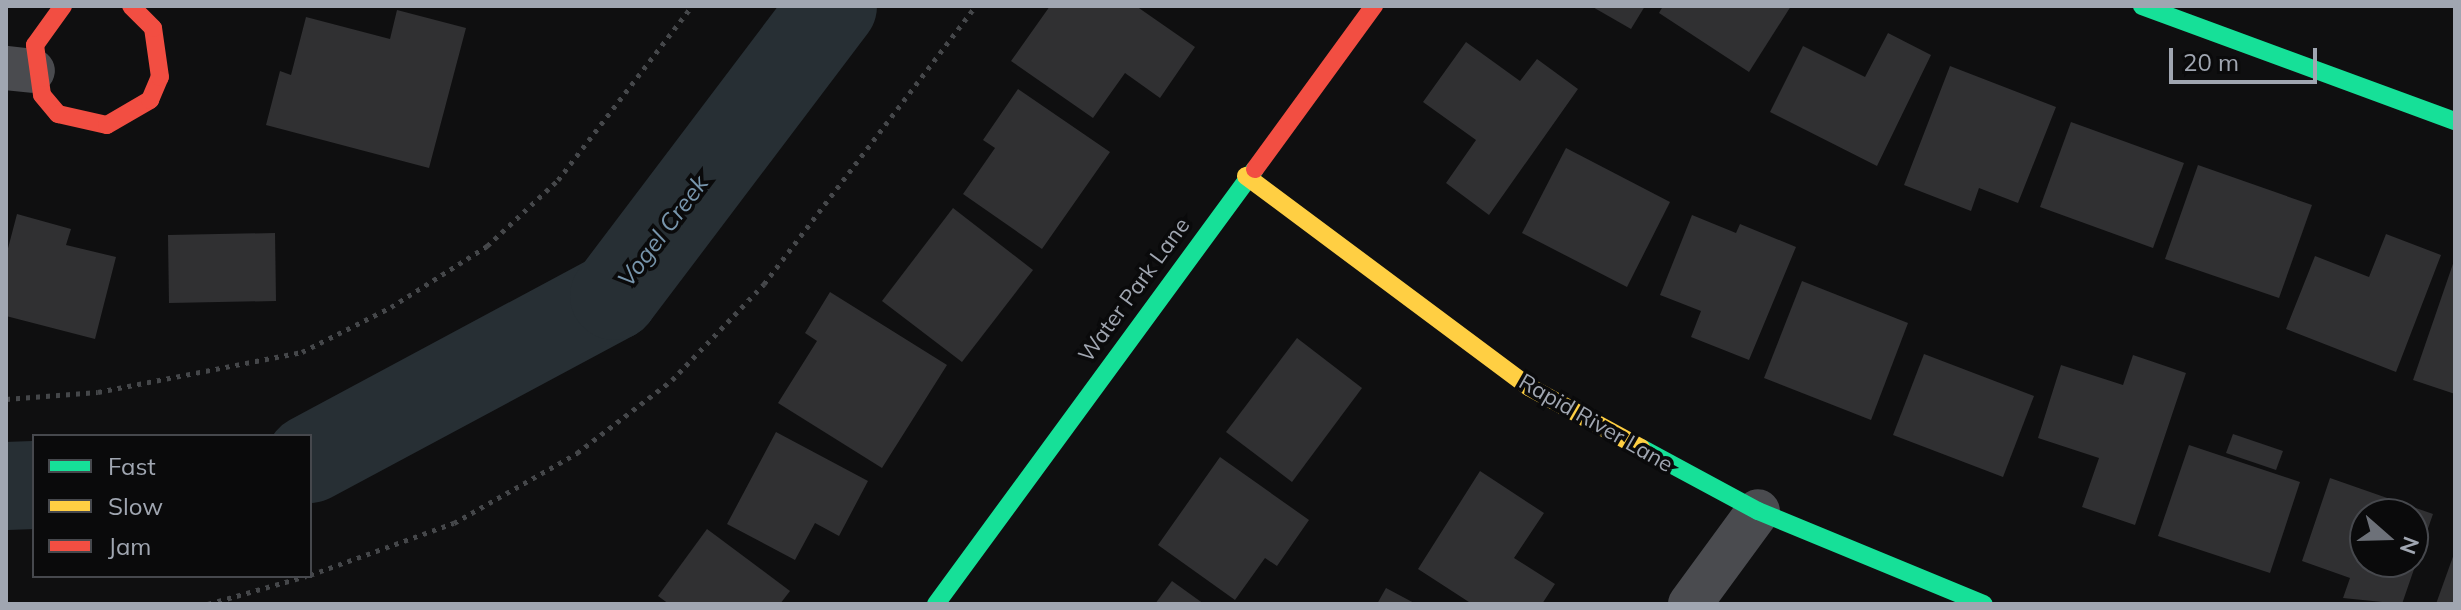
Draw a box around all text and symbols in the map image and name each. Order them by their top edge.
scale bar [2173,32,2321,82]
text: 20 m [2183,47,2239,77]
water label: Vogel Creek [612,170,714,292]
street label: Water Park Lane [1073,213,1195,367]
street label: Rapid River Lane [1514,368,1678,478]
legend [32,434,312,578]
text: Fast [108,451,156,481]
text: Slow [108,491,163,521]
north arrow [2349,498,2429,578]
text: Jam [108,531,151,561]
text: N [2394,533,2426,558]

